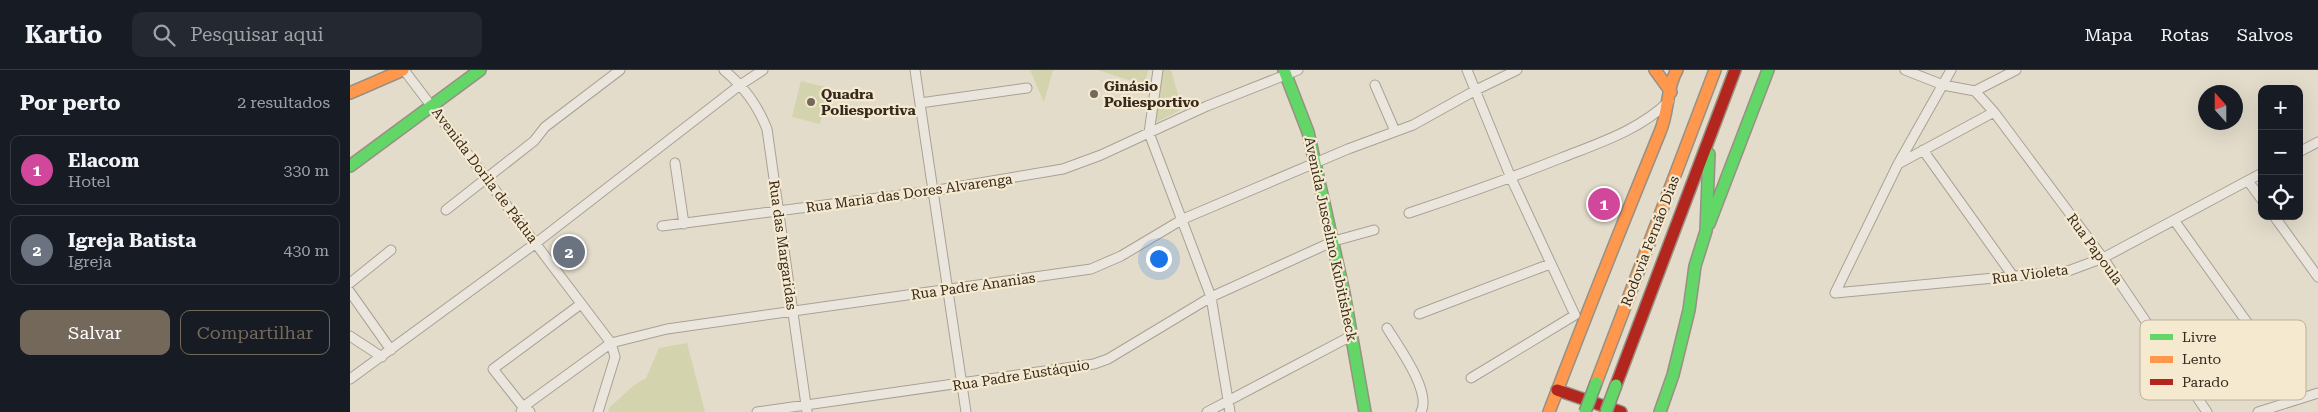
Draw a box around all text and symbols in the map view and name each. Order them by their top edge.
search box [132,12,482,57]
text: Kartio [25,21,102,49]
icon: search [150,21,178,49]
text: Pesquisar aqui [190,23,324,46]
text: Mapa [2084,24,2132,45]
text: Rotas [2160,24,2209,45]
text: Salvos [2237,24,2293,45]
place label: Ginásio Poliesportivo [1104,78,1199,110]
north arrow [2198,85,2243,130]
map controls [2258,85,2303,220]
button: + [2258,85,2303,130]
place label: Quadra Poliesportiva [821,86,916,118]
marker: Ginásio Poliesportivo [1088,88,1100,100]
text: Por perto [20,91,121,115]
text: 2 resultados [237,93,330,112]
marker: Quadra Poliesportiva [805,96,817,108]
street label: Avenida Dorila de Pádua [429,104,541,246]
button: − [2258,130,2303,175]
street label: Avenida Juscelino Kubitisheck [1301,135,1361,343]
text: Elacom [68,149,139,172]
text: 1 [33,161,41,180]
text: 330 m [283,161,329,180]
street label: Rua Maria das Dores Alvarenga [805,171,1014,215]
text: Hotel [68,172,110,191]
street label: Rodovia Fernão Dias [1618,173,1682,309]
button: locate [2258,175,2303,220]
street label: Rua das Margaridas [766,179,800,311]
pin: 1 [1588,185,1620,223]
street label: Rua Papoula [2064,210,2126,288]
text: Igreja Batista [68,229,196,252]
pin: 2 [553,233,585,271]
text: 2 [33,241,41,260]
text: 430 m [283,241,329,260]
your location [1146,246,1172,272]
text: Igreja [68,252,112,271]
street label: Rua Violeta [1991,261,2070,287]
street label: Rua Padre Ananias [910,269,1037,303]
button: Salvar [20,310,170,355]
button: Compartilhar [180,310,330,355]
legend [2140,320,2306,400]
text: Livre [2182,329,2217,345]
text: Lento [2182,351,2221,367]
street label: Rua Padre Eustáquio [951,356,1091,394]
text: Parado [2182,374,2229,390]

